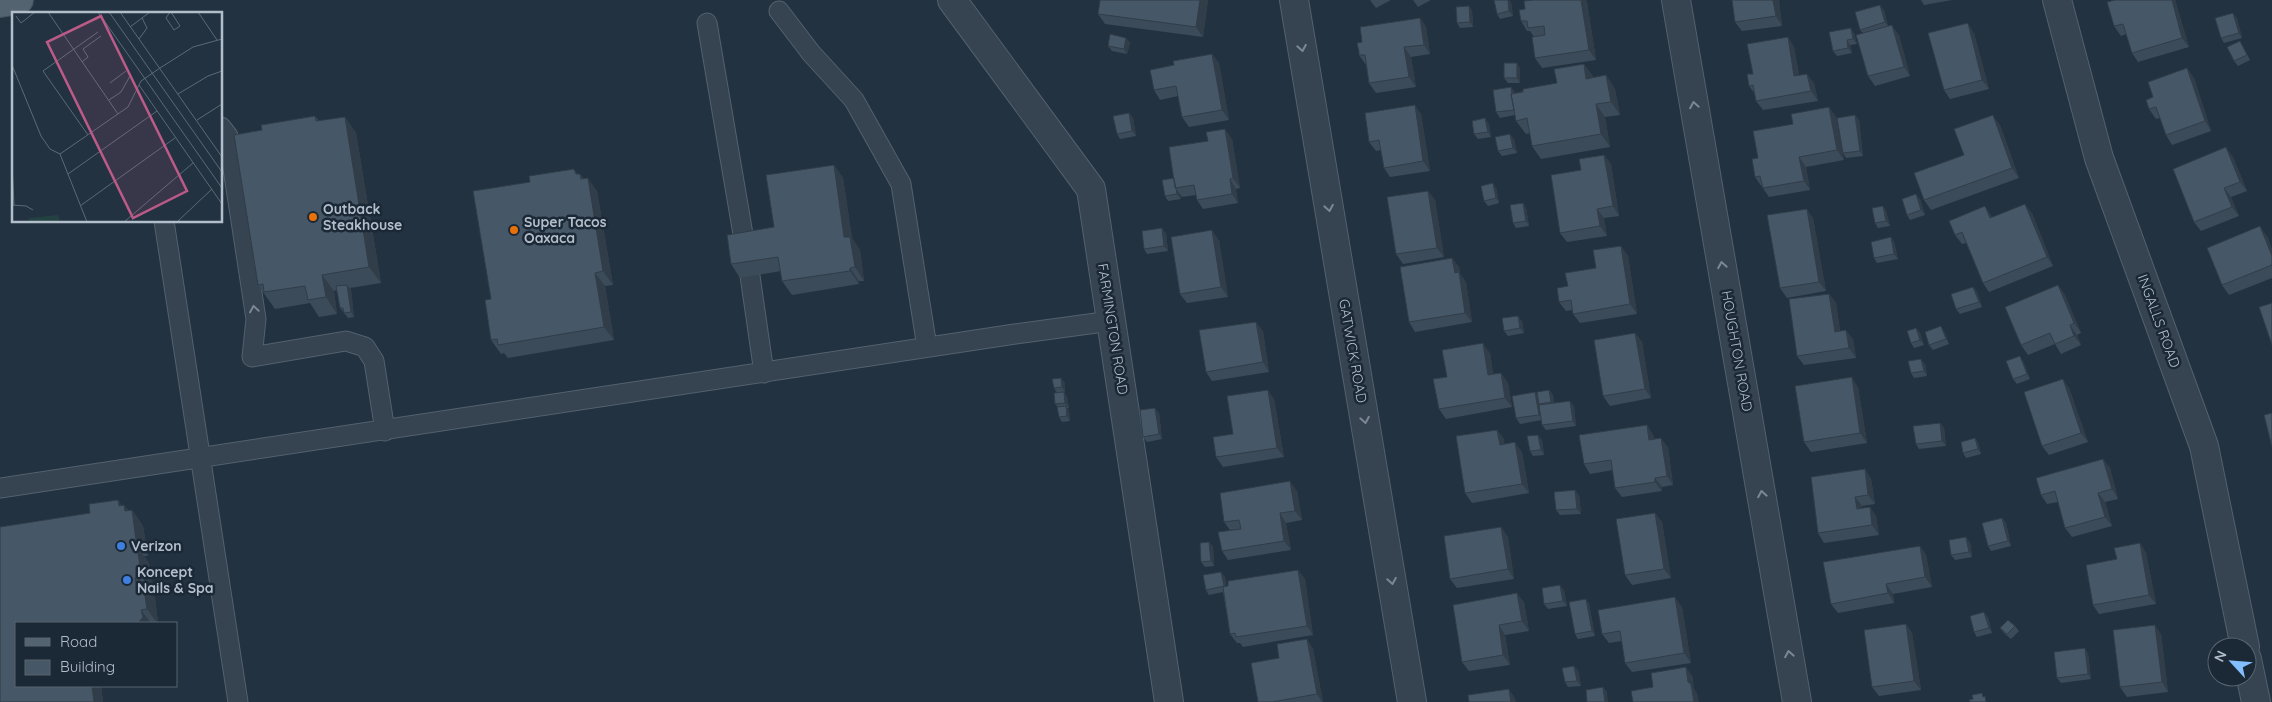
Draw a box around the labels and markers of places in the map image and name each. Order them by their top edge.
place label: Outback Steakhouse [323,200,402,234]
marker: Outback Steakhouse [307,211,319,223]
place label: Super Tacos Oaxaca [524,213,607,247]
marker: Super Tacos Oaxaca [508,224,520,236]
place label: Verizon [131,537,182,555]
marker: Verizon [115,540,127,552]
place label: Koncept Nails & Spa [137,563,214,597]
marker: Koncept Nails & Spa [121,574,133,586]

